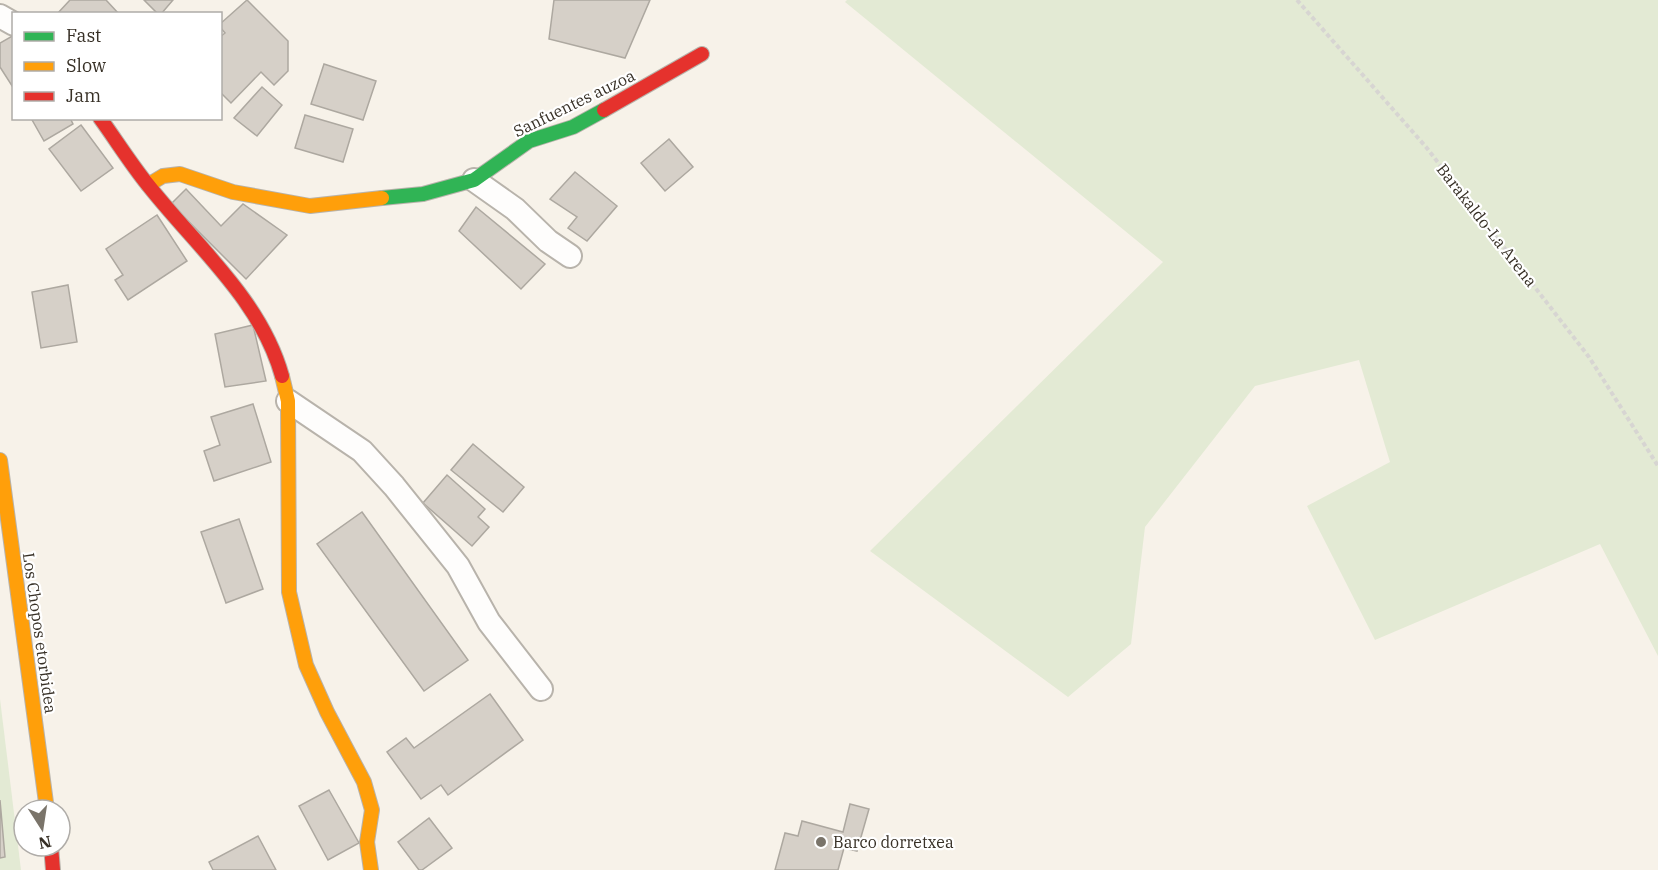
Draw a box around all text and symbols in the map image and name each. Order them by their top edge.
legend [12,12,222,120]
text: Fast [66,24,101,47]
text: Slow [66,54,106,77]
street label: Sanfuentes auzoa [510,65,638,141]
text: Jam [66,84,101,107]
street label: Barakaldo-La Arena [1433,159,1542,291]
street label: Los Chopos etorbidea [19,551,61,715]
north arrow [12,798,72,858]
text: N [37,832,53,854]
place label: Barco dorretxea [833,832,954,852]
marker: Barco dorretxea [814,835,828,849]

